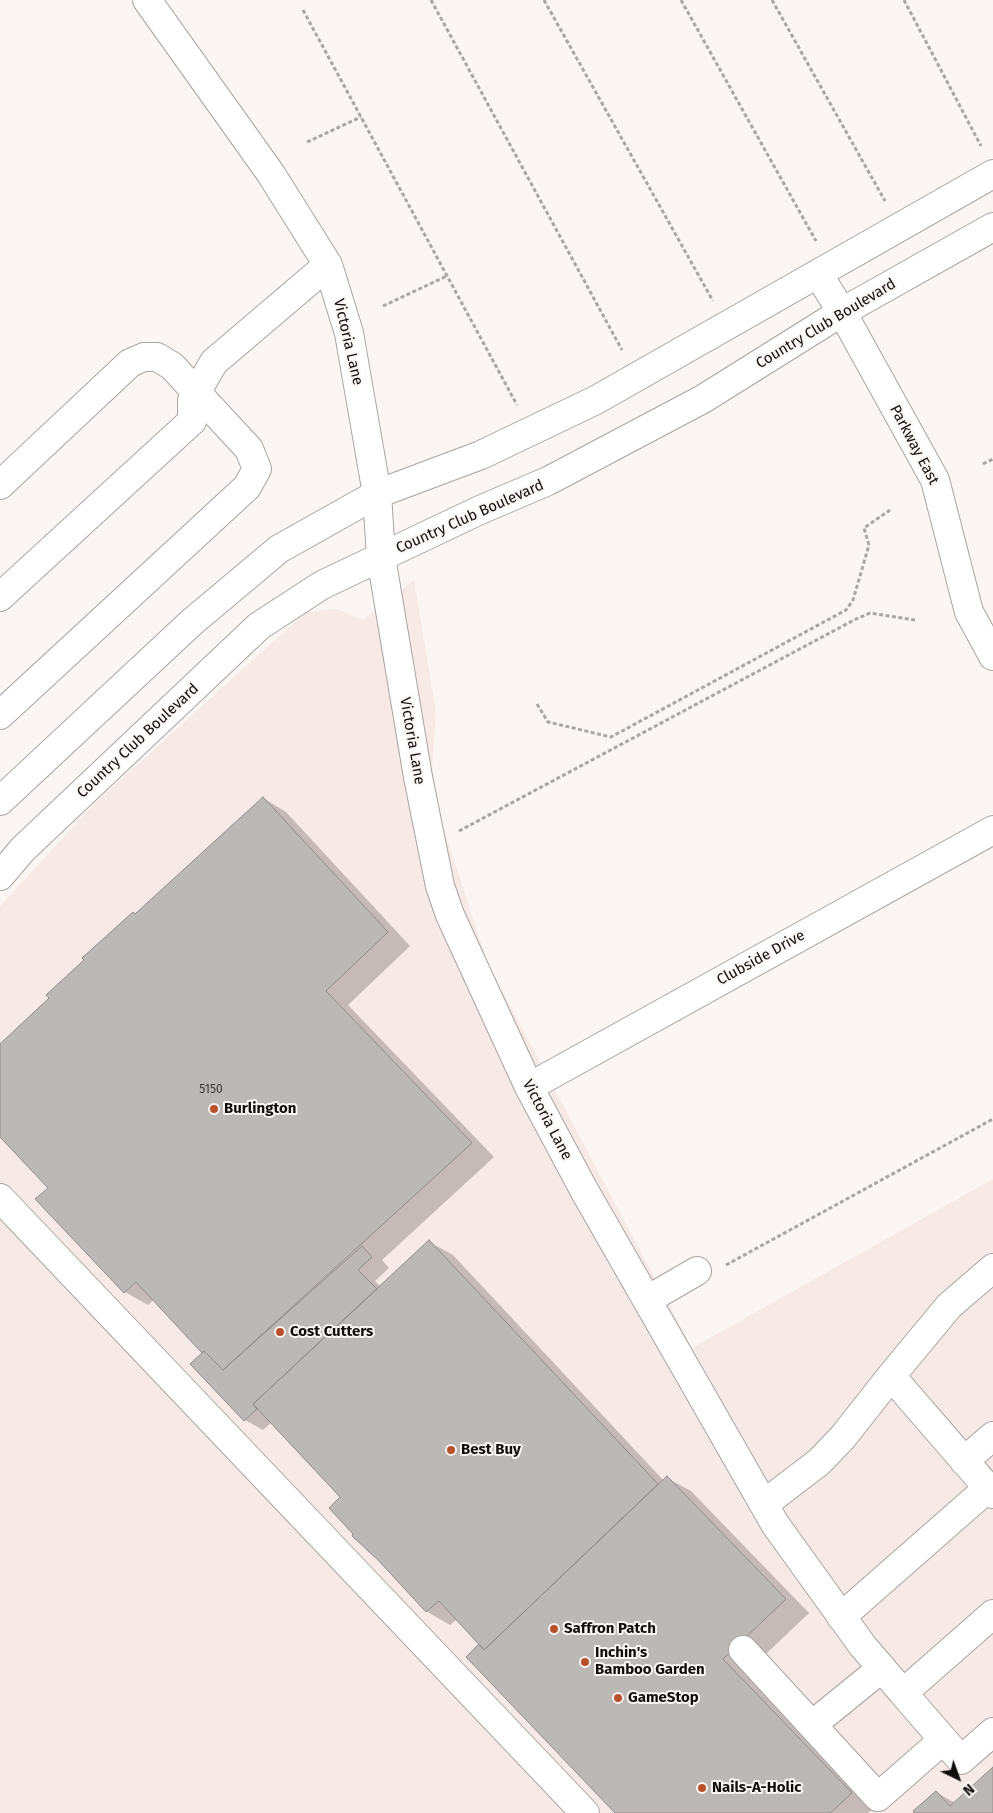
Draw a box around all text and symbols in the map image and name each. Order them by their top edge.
street label: Country Club Boulevard [753,275,899,373]
street label: Victoria Lane [329,297,367,387]
street label: Parkway East [885,402,943,488]
street label: Country Club Boulevard [393,476,547,558]
street label: Country Club Boulevard [73,680,203,802]
street label: Victoria Lane [395,696,429,786]
street label: Clubside Drive [714,926,808,990]
street label: Victoria Lane [518,1077,576,1163]
house number: 5150 [199,1083,223,1097]
place label: Burlington [224,1100,296,1118]
marker: Burlington [208,1103,220,1115]
place label: Cost Cutters [290,1323,373,1341]
marker: Cost Cutters [274,1326,286,1338]
place label: Best Buy [461,1441,521,1459]
marker: Best Buy [445,1444,457,1456]
place label: Saffron Patch [564,1620,656,1638]
marker: Saffron Patch [548,1623,560,1635]
place label: Inchin's Bamboo Garden [595,1644,705,1679]
marker: Inchin's Bamboo Garden [579,1656,591,1668]
place label: GameStop [628,1689,699,1707]
marker: GameStop [612,1692,624,1704]
north arrow [933,1753,983,1803]
place label: Nails-A-Holic [712,1779,801,1797]
text: N [959,1780,978,1799]
marker: Nails-A-Holic [696,1782,708,1794]

